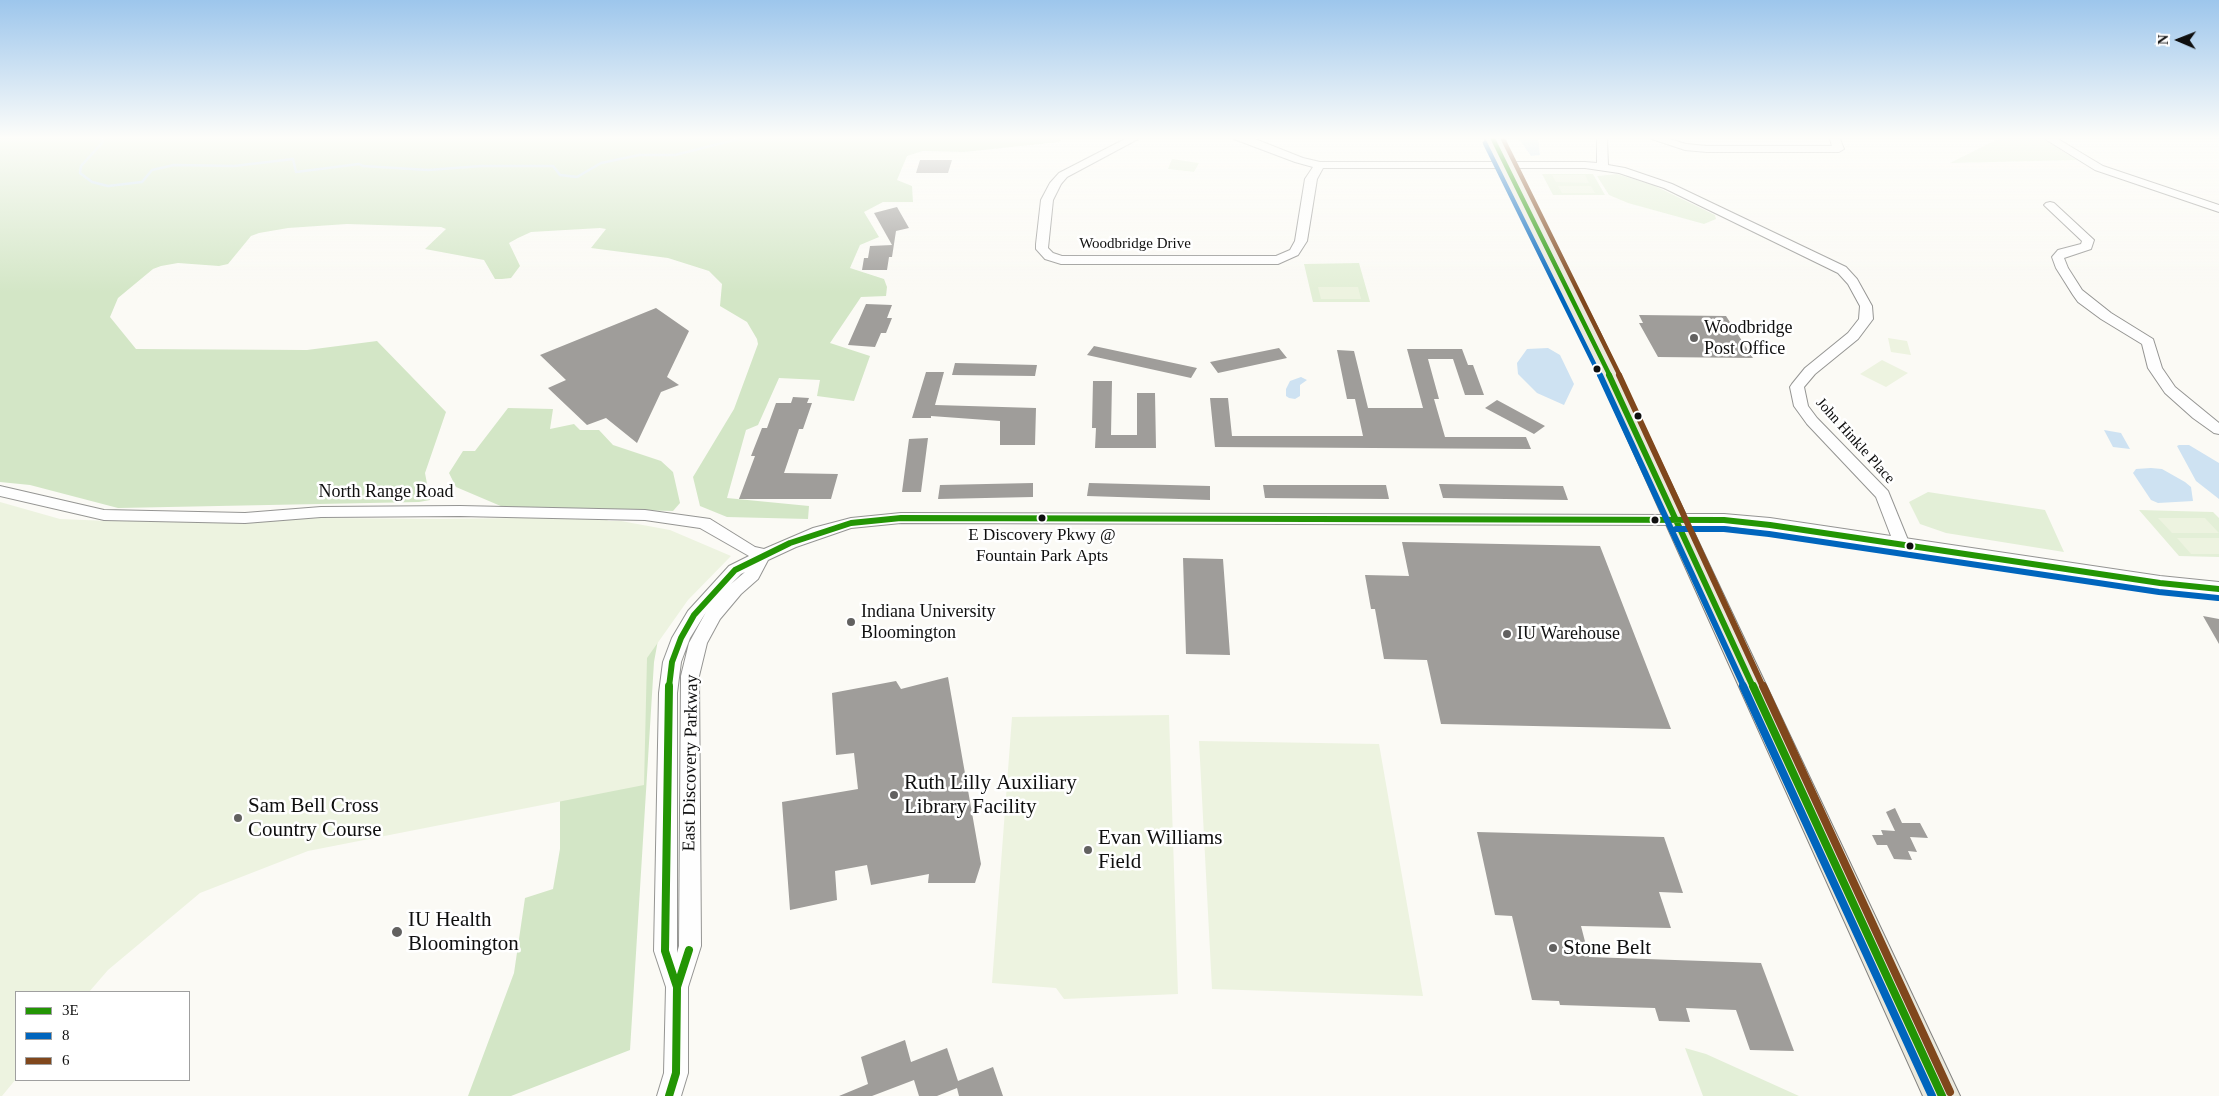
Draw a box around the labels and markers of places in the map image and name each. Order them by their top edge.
place label: Woodbridge Post Office [1704,317,1793,359]
marker: Woodbridge Post Office [1688,332,1700,344]
unlabelled marker [1592,364,1602,374]
unlabelled marker [1633,411,1643,421]
marker: E Discovery Pkwy @ Fountain Park Apts [1037,513,1047,523]
unlabelled marker [1650,515,1660,525]
place label: E Discovery Pkwy @ Fountain Park Apts [968,526,1116,566]
unlabelled marker [1905,541,1915,551]
place label: Indiana University Bloomington [861,601,995,644]
marker: Indiana University Bloomington [845,616,857,628]
place label: IU Warehouse [1517,623,1620,645]
marker: IU Warehouse [1501,628,1513,640]
place label: Ruth Lilly Auxiliary Library Facility [904,770,1077,820]
marker: Ruth Lilly Auxiliary Library Facility [888,789,900,801]
place label: Sam Bell Cross Country Course [248,793,382,843]
marker: Sam Bell Cross Country Course [232,812,244,824]
place label: Evan Williams Field [1098,825,1223,875]
marker: Evan Williams Field [1082,844,1094,856]
place label: IU Health Bloomington [408,907,519,957]
marker: IU Health Bloomington [390,925,404,939]
place label: Stone Belt [1563,935,1651,961]
marker: Stone Belt [1547,942,1559,954]

